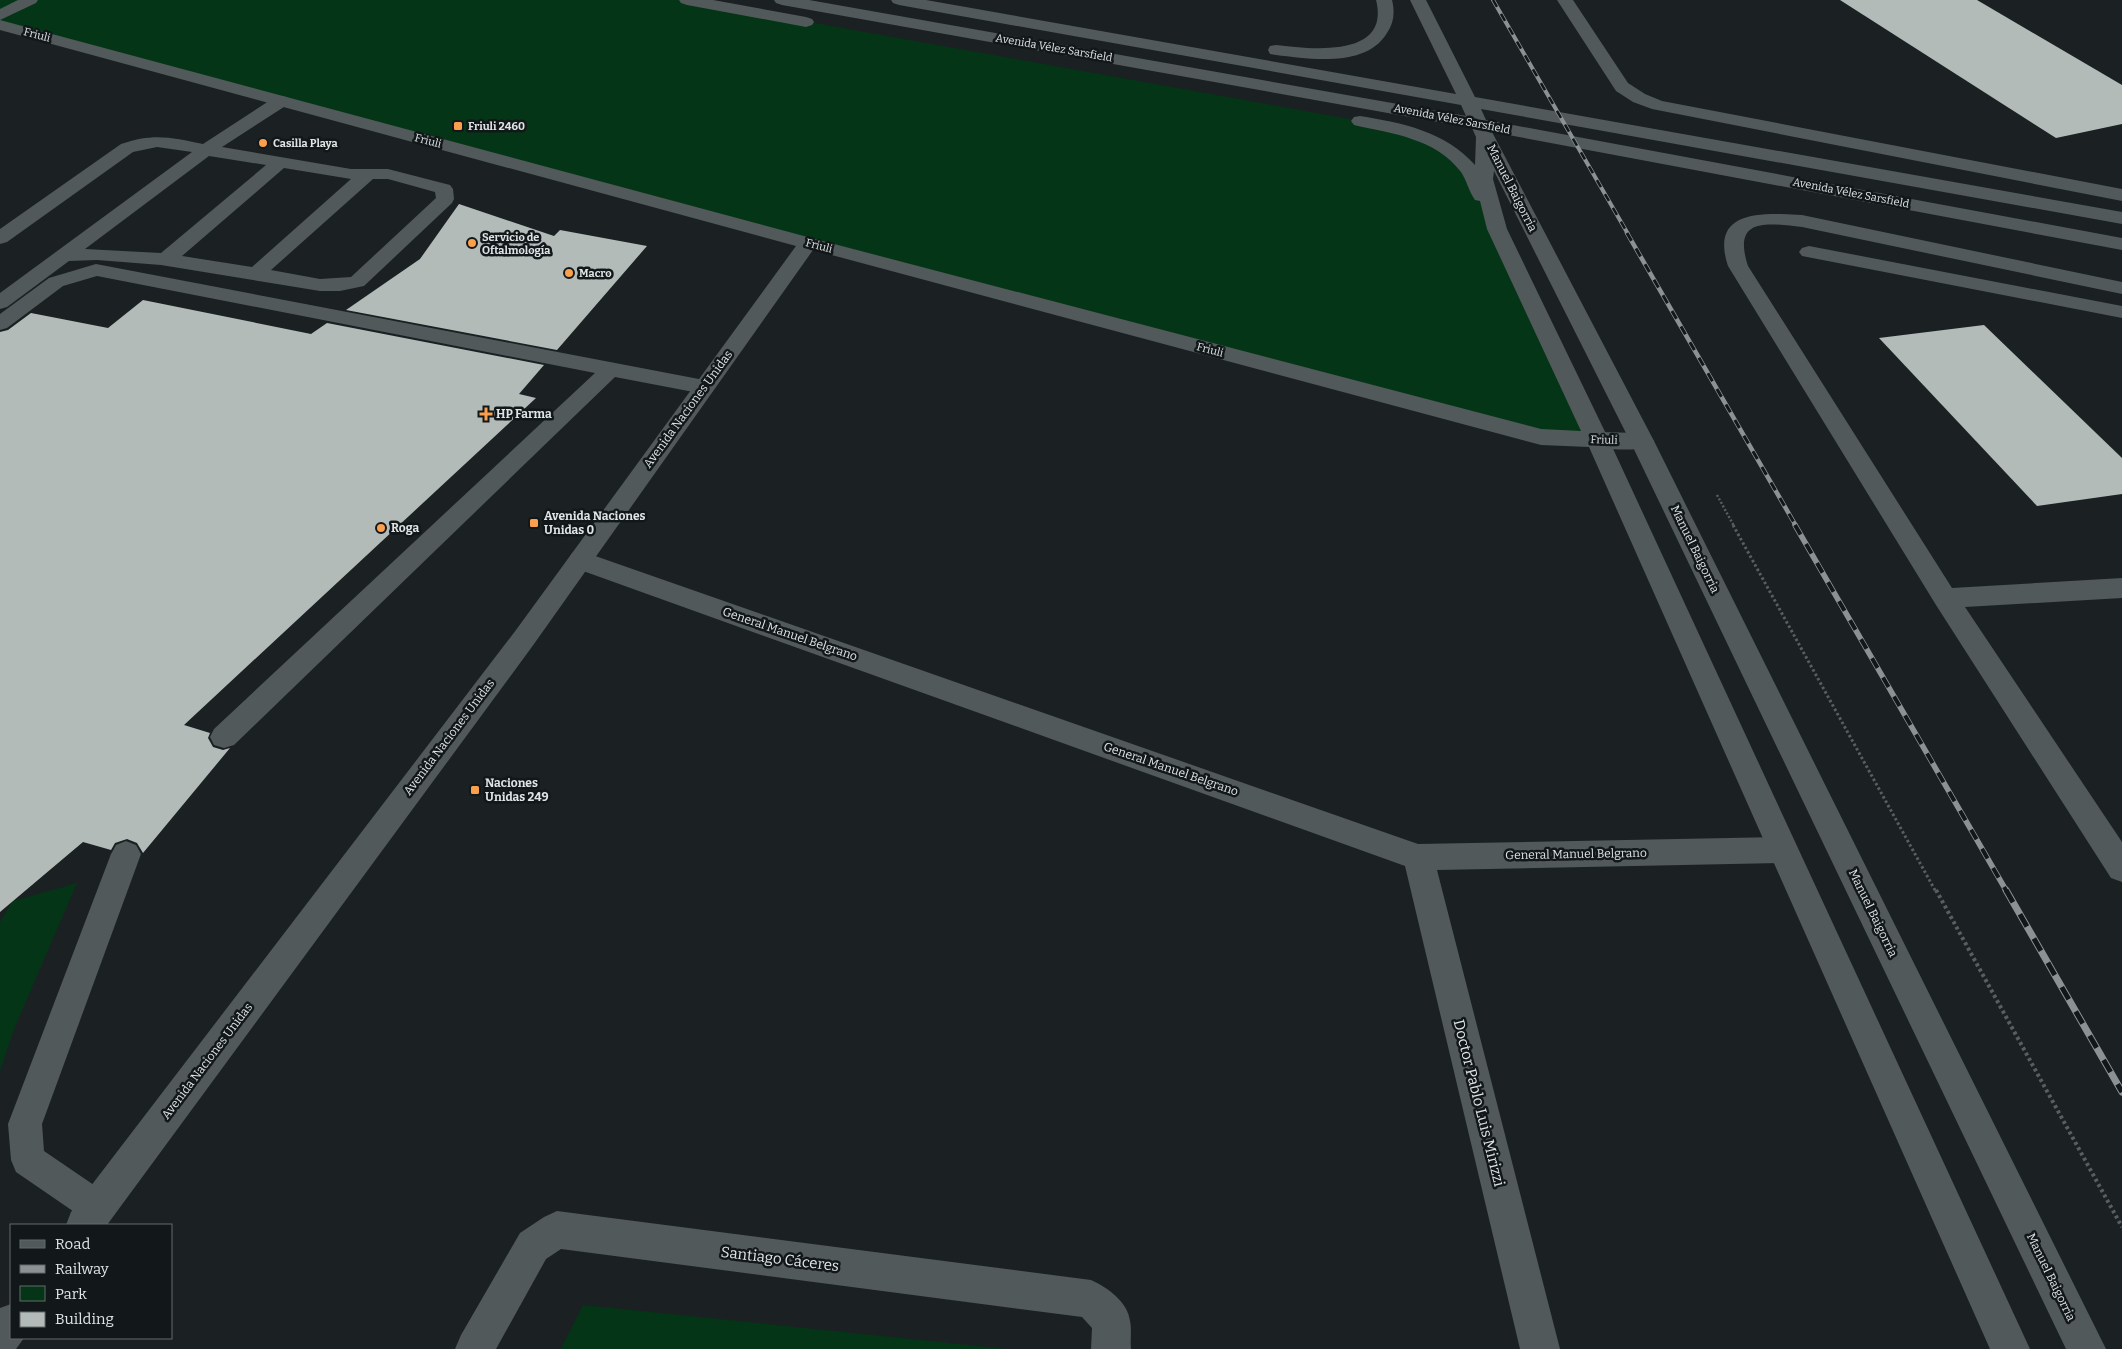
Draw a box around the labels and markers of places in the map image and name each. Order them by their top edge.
marker: Friuli 2460 [452,120,464,132]
place label: Friuli 2460 [468,120,525,133]
marker: Casilla Playa [257,137,269,149]
place label: Casilla Playa [273,137,338,150]
place label: Servicio de Oftalmología [482,231,551,257]
marker: Servicio de Oftalmología [466,237,478,249]
marker: Macro [563,267,575,279]
place label: Macro [579,267,612,280]
place label: HP Farma [496,407,552,421]
marker: HP Farma [480,408,492,420]
place label: Avenida Naciones Unidas 0 [544,509,646,537]
marker: Avenida Naciones Unidas 0 [528,517,540,529]
place label: Roga [391,521,419,535]
marker: Roga [375,522,387,534]
place label: Naciones Unidas 249 [485,776,549,804]
marker: Naciones Unidas 249 [469,784,481,796]

